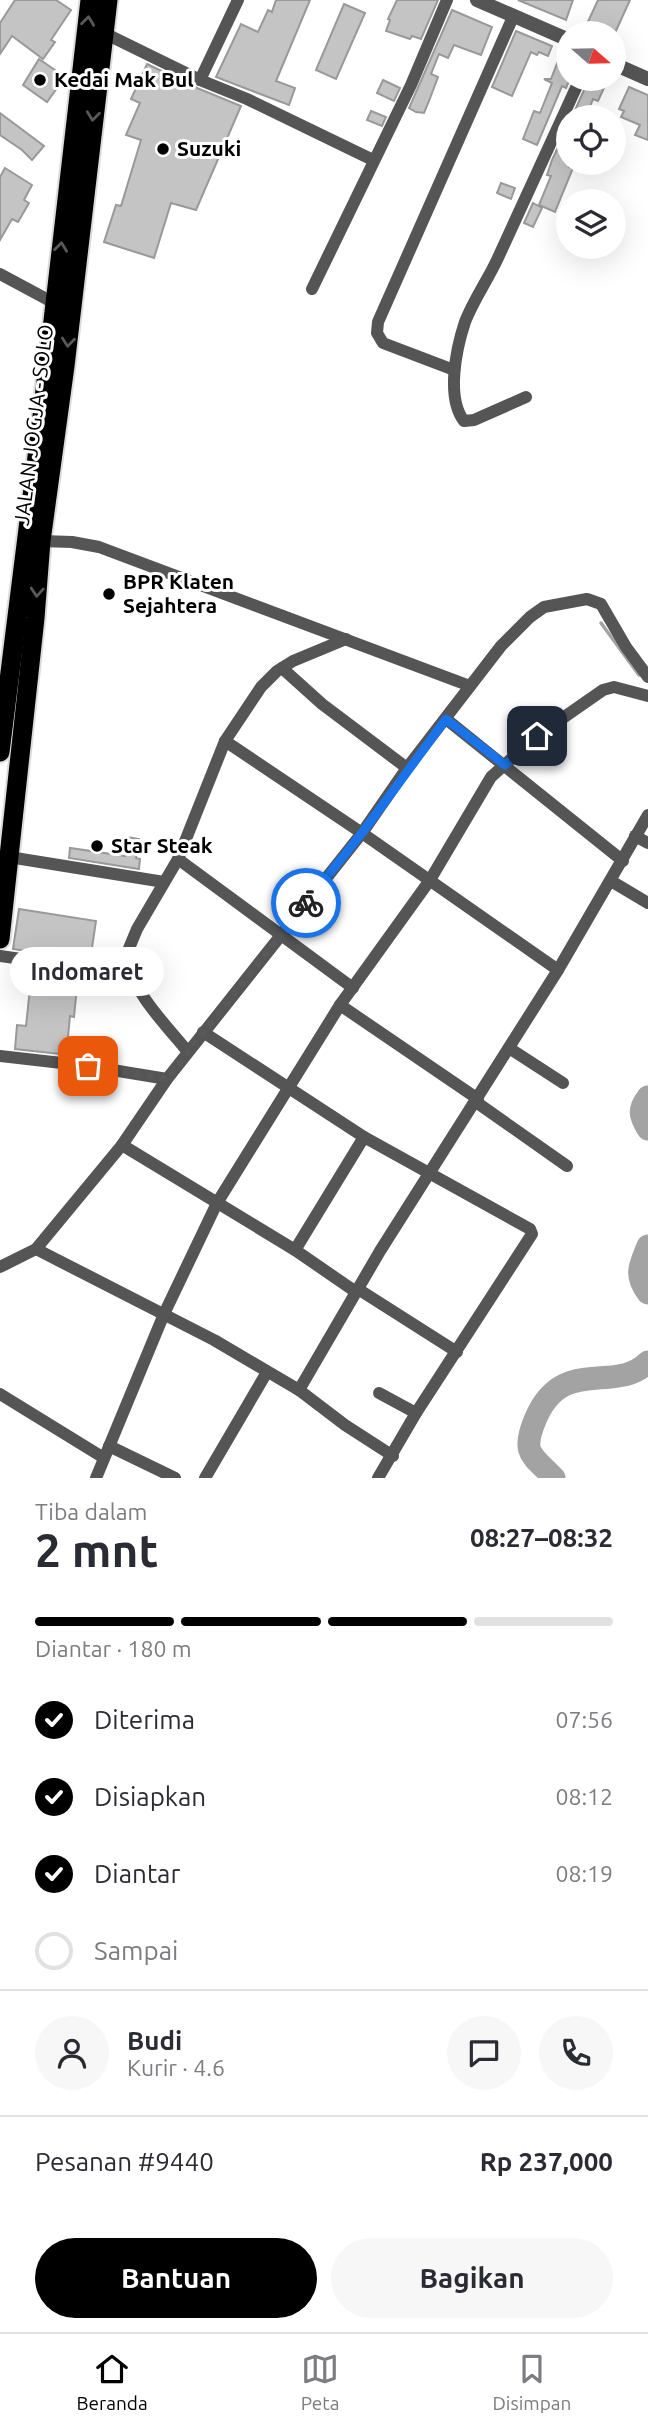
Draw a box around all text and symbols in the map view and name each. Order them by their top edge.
one-way arrow [80,15,95,27]
north arrow [556,21,626,91]
map controls [556,21,626,259]
place label: Kedai Mak Bul [54,67,194,91]
marker: Kedai Mak Bul [32,72,48,88]
button: locate [556,105,626,175]
one-way arrow [86,110,101,122]
place label: Suzuki [177,136,241,160]
marker: Suzuki [155,141,171,157]
button: layers [556,189,626,259]
one-way arrow [53,241,68,252]
street label: JALAN JOGJA - SOLO [9,323,57,527]
one-way arrow [60,337,75,348]
place label: BPR Klaten Sejahtera [123,569,234,617]
marker: BPR Klaten Sejahtera [101,586,117,602]
one-way arrow [30,587,45,598]
pin [507,706,567,766]
icon: home [518,717,556,755]
place label: Star Steak [111,833,213,857]
marker: Star Steak [89,838,105,854]
courier [271,868,341,938]
icon: bike [287,884,325,922]
callout: Indomaret [11,947,165,996]
text: Indomaret [31,959,143,984]
pin [58,1036,118,1096]
icon: bag [69,1047,107,1085]
text: Tiba dalam [35,1499,147,1524]
text: 08:27–08:32 [470,1523,613,1552]
text: 2 mnt [35,1524,158,1576]
text: Diantar · 180 m [35,1636,192,1661]
icon: check [35,1701,73,1739]
text: Diterima [94,1705,195,1734]
text: 07:56 [555,1707,613,1732]
icon: check [35,1778,73,1816]
text: Disiapkan [94,1782,206,1811]
text: 08:12 [555,1784,613,1809]
icon: check [35,1855,73,1893]
text: Diantar [94,1859,180,1888]
text: 08:19 [555,1861,613,1886]
text: Sampai [94,1936,178,1965]
button: person [35,2016,109,2090]
button: chat [447,2016,521,2090]
button: phone [539,2016,613,2090]
text: Budi [127,2026,182,2055]
text: Kurir · 4.6 [127,2055,225,2080]
text: Pesanan #9440 [35,2147,214,2176]
text: Rp 237,000 [480,2147,613,2176]
button: Bantuan [35,2238,317,2318]
button: Bagikan [331,2238,613,2318]
tab: Beranda [77,2350,148,2414]
tab: Peta [301,2350,339,2414]
tab: Disimpan [492,2350,571,2414]

